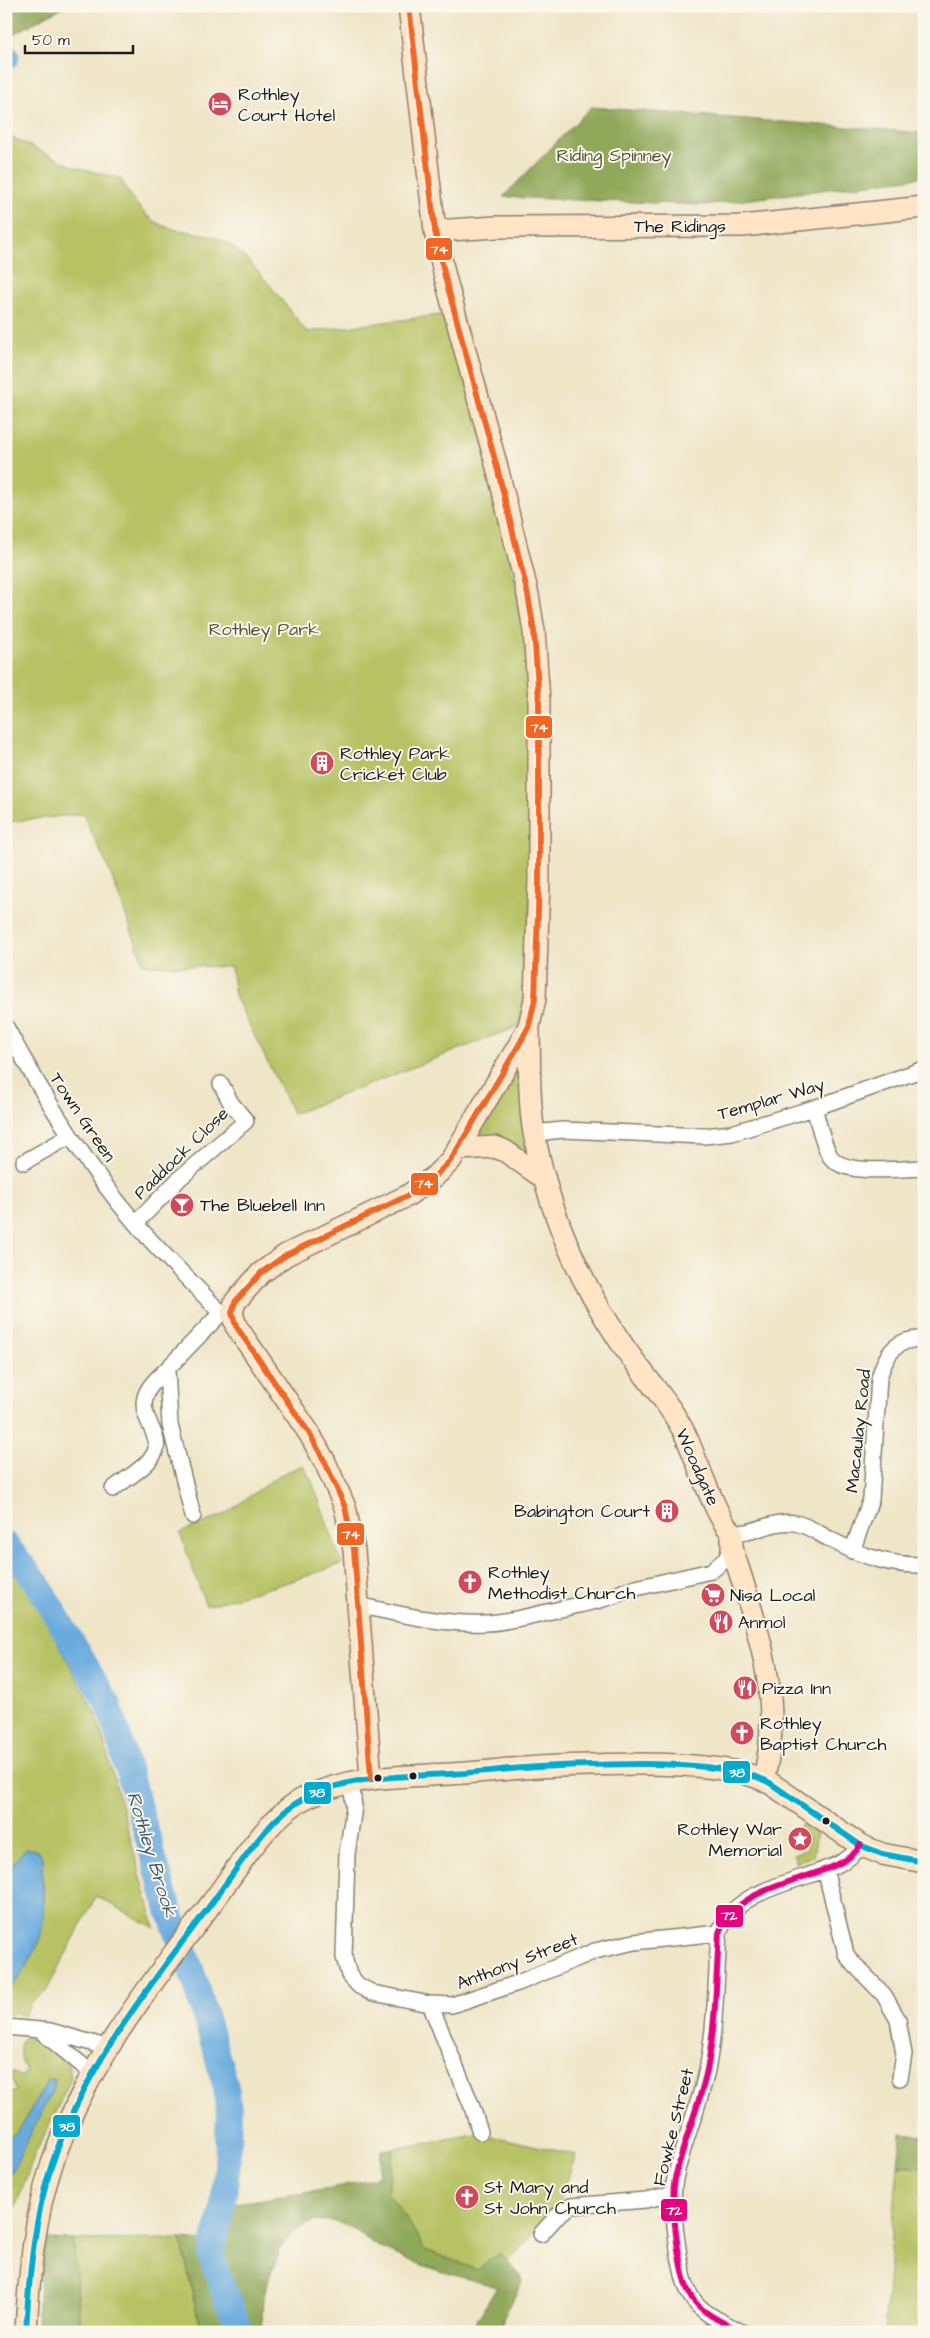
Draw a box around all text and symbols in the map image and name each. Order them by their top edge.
scale bar [25,22,132,54]
text: 50 m [32,30,70,51]
place label: Rothley Court Hotel [238,82,335,128]
hotel icon: Rothley Court Hotel [207,91,233,117]
park label: Riding Spinney [557,143,672,169]
street label: The Ridings [634,214,726,240]
line badge: 74 [425,237,453,261]
text: 74 [429,240,449,260]
park label: Rothley Park [209,617,319,643]
line badge: 74 [525,715,553,739]
text: 74 [529,718,549,738]
place label: Rothley Park Cricket Club [340,741,450,787]
building icon: Rothley Park Cricket Club [309,750,335,776]
street label: Town Green [43,1068,122,1167]
street label: Templar Way [715,1072,828,1128]
street label: Paddock Close [128,1101,235,1205]
line badge: 74 [410,1172,439,1196]
text: 74 [414,1174,434,1194]
bar icon: The Bluebell Inn [169,1192,195,1218]
place label: The Bluebell Inn [200,1193,325,1218]
street label: Macaulay Road [840,1368,878,1494]
street label: Woodgate [669,1425,726,1510]
building icon: Babington Court [654,1498,680,1524]
place label: Babington Court [514,1499,651,1525]
line badge: 74 [336,1522,365,1546]
text: 74 [341,1525,361,1545]
place label: Rothley Methodist Church [488,1560,636,1606]
church icon: Rothley Methodist Church [457,1569,483,1595]
supermarket icon: Nisa Local [700,1582,726,1608]
place label: Nisa Local [730,1583,816,1608]
restaurant icon: Anmol [708,1609,734,1635]
place label: Anmol [738,1610,786,1635]
restaurant icon: Pizza Inn [732,1675,758,1701]
place label: Pizza Inn [762,1676,831,1701]
place label: Rothley Baptist Church [760,1711,887,1757]
church icon: Rothley Baptist Church [729,1720,755,1746]
line badge: 38 [722,1760,751,1784]
text: 38 [728,1763,745,1783]
unlabelled marker [408,1771,418,1781]
unlabelled marker [373,1773,383,1783]
line badge: 38 [303,1781,332,1805]
text: 38 [308,1783,325,1803]
water label: Rothley Brook [120,1788,184,1921]
unlabelled marker [821,1816,831,1826]
place label: Rothley War Memorial [677,1817,782,1863]
place icon: Rothley War Memorial [787,1826,813,1852]
line badge: 72 [715,1904,744,1928]
text: 72 [720,1906,738,1926]
street label: Anthony Street [453,1927,583,1997]
street label: Fowke Street [647,2065,700,2189]
line badge: 38 [52,2114,81,2138]
text: 38 [58,2117,75,2137]
place label: St Mary and St John Church [484,2175,616,2221]
church icon: St Mary and St John Church [454,2184,480,2210]
line badge: 72 [660,2198,688,2222]
text: 72 [665,2201,683,2221]

